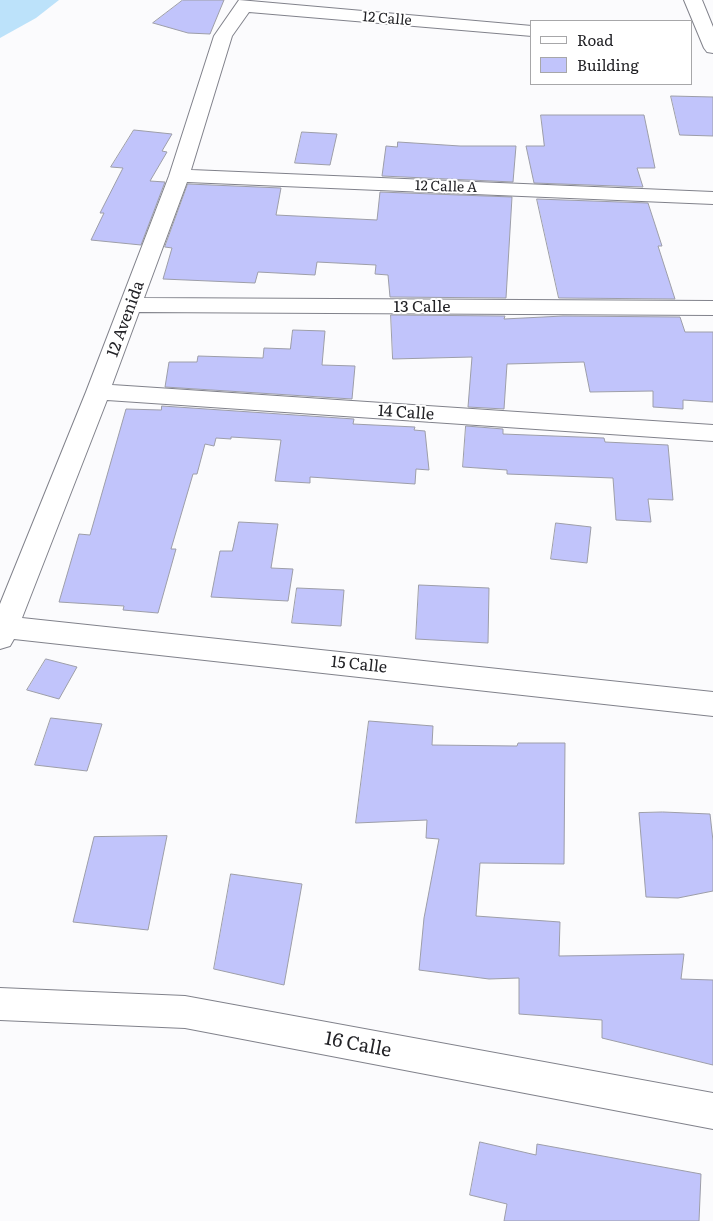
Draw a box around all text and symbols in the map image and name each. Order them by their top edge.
street label: 12 Calle [362,8,412,30]
legend [530,20,693,85]
text: Road [577,28,613,51]
text: Building [577,53,639,76]
street label: 12 Calle A [415,178,477,196]
street label: 12 Avenida [103,278,149,360]
street label: 13 Calle [394,297,450,317]
street label: 14 Calle [377,401,435,425]
street label: 15 Calle [330,653,388,677]
street label: 16 Calle [323,1027,393,1063]

